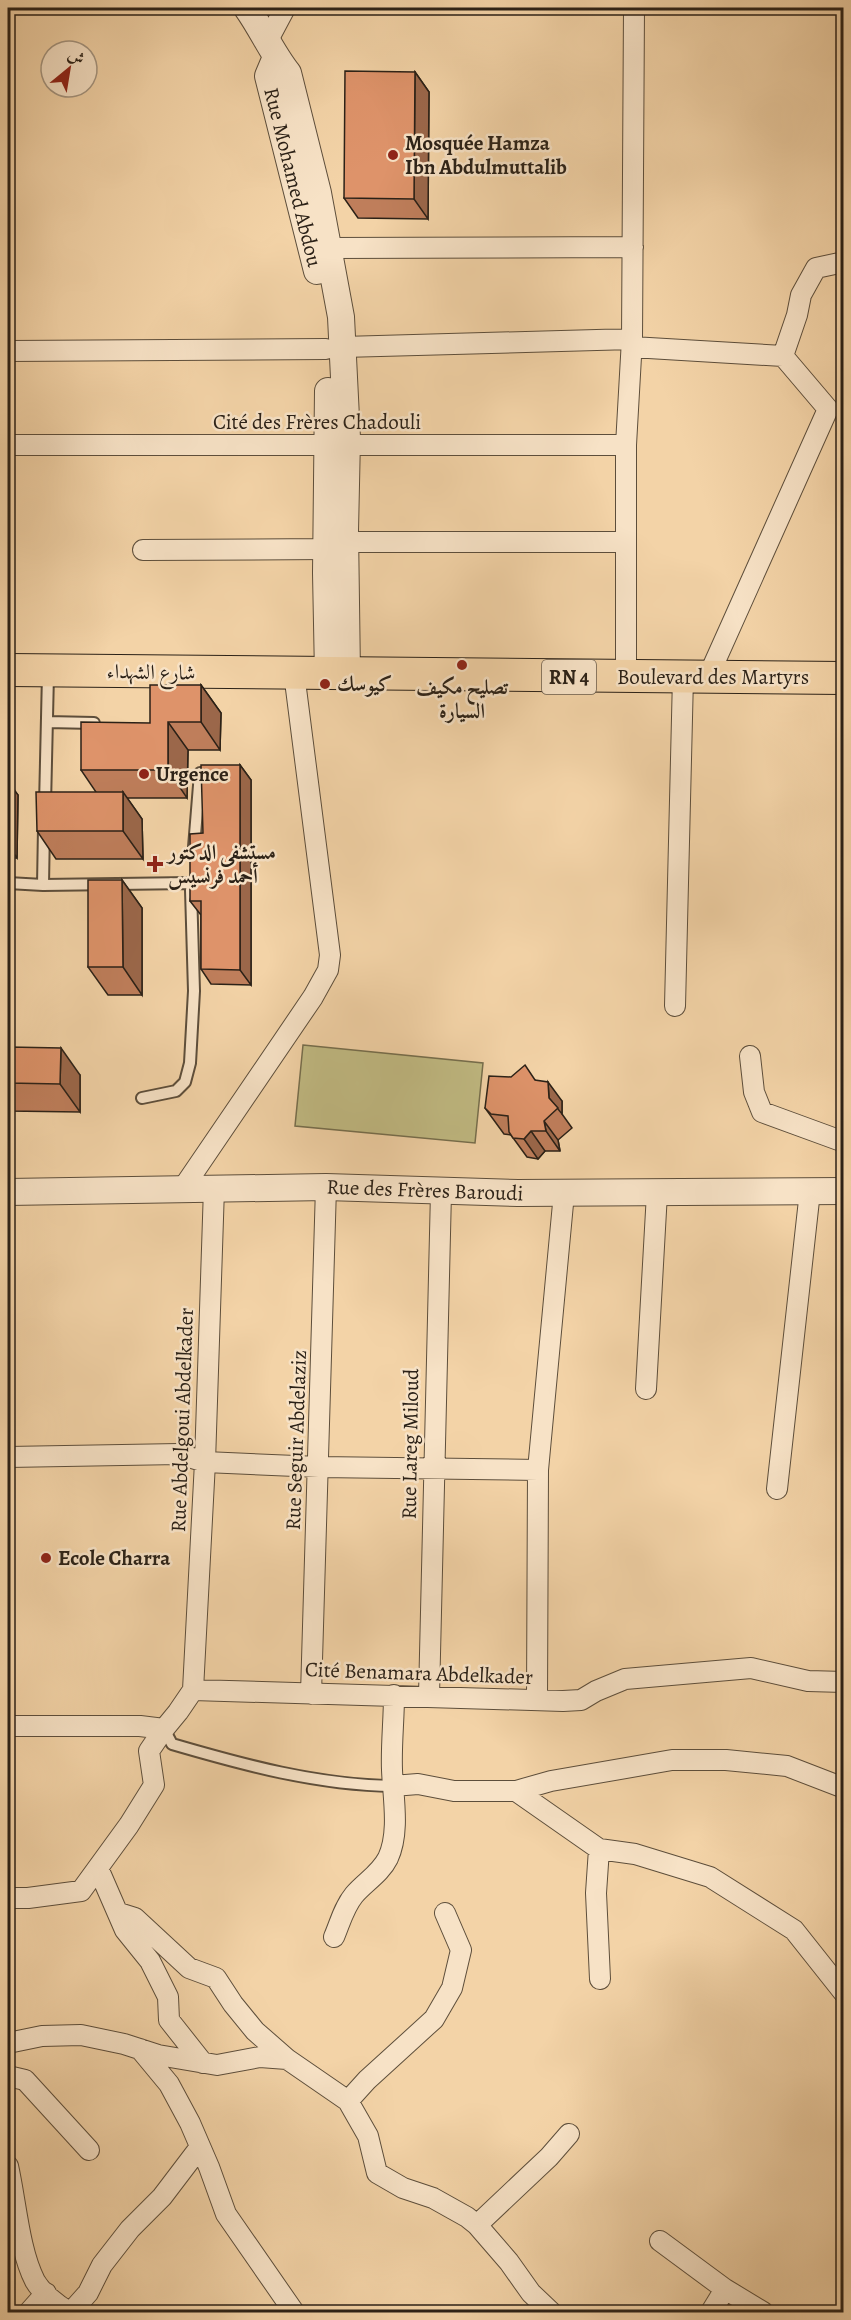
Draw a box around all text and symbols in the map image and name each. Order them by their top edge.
north arrow [39,39,99,99]
text: ش [64,43,88,70]
street label: Rue Mohamed Abdou [257,84,329,270]
place label: Mosquée Hamza Ibn Abdulmuttalib [405,129,567,181]
marker: Mosquée Hamza Ibn Abdulmuttalib [386,148,400,162]
street label: Cité des Frères Chadouli [213,408,421,436]
street label: شارع الشهداء [106,657,196,691]
marker: تصليح مكيف السيارة [455,658,469,672]
road number: RN 4 [542,660,596,694]
street label: Boulevard des Martyrs [617,663,809,691]
place label: كيوسك [337,670,392,698]
place label: تصليح مكيف السيارة [416,673,509,725]
marker: كيوسك [318,677,332,691]
place label: Urgence [156,760,229,788]
marker: Urgence [137,767,151,781]
place label: مستشفى الدكتور أحمد فرنسيس [166,838,276,890]
marker: مستشفى الدكتور أحمد فرنسيس [146,855,164,873]
street label: Rue des Frères Baroudi [326,1173,524,1207]
street label: Rue Abdelgoui Abdelkader [164,1307,200,1533]
street label: Rue Seguir Abdelaziz [279,1349,313,1531]
street label: Rue Lareg Miloud [395,1368,425,1520]
place label: Ecole Charra [58,1544,171,1572]
marker: Ecole Charra [39,1551,53,1565]
street label: Cité Benamara Abdelkader [305,1655,533,1691]

